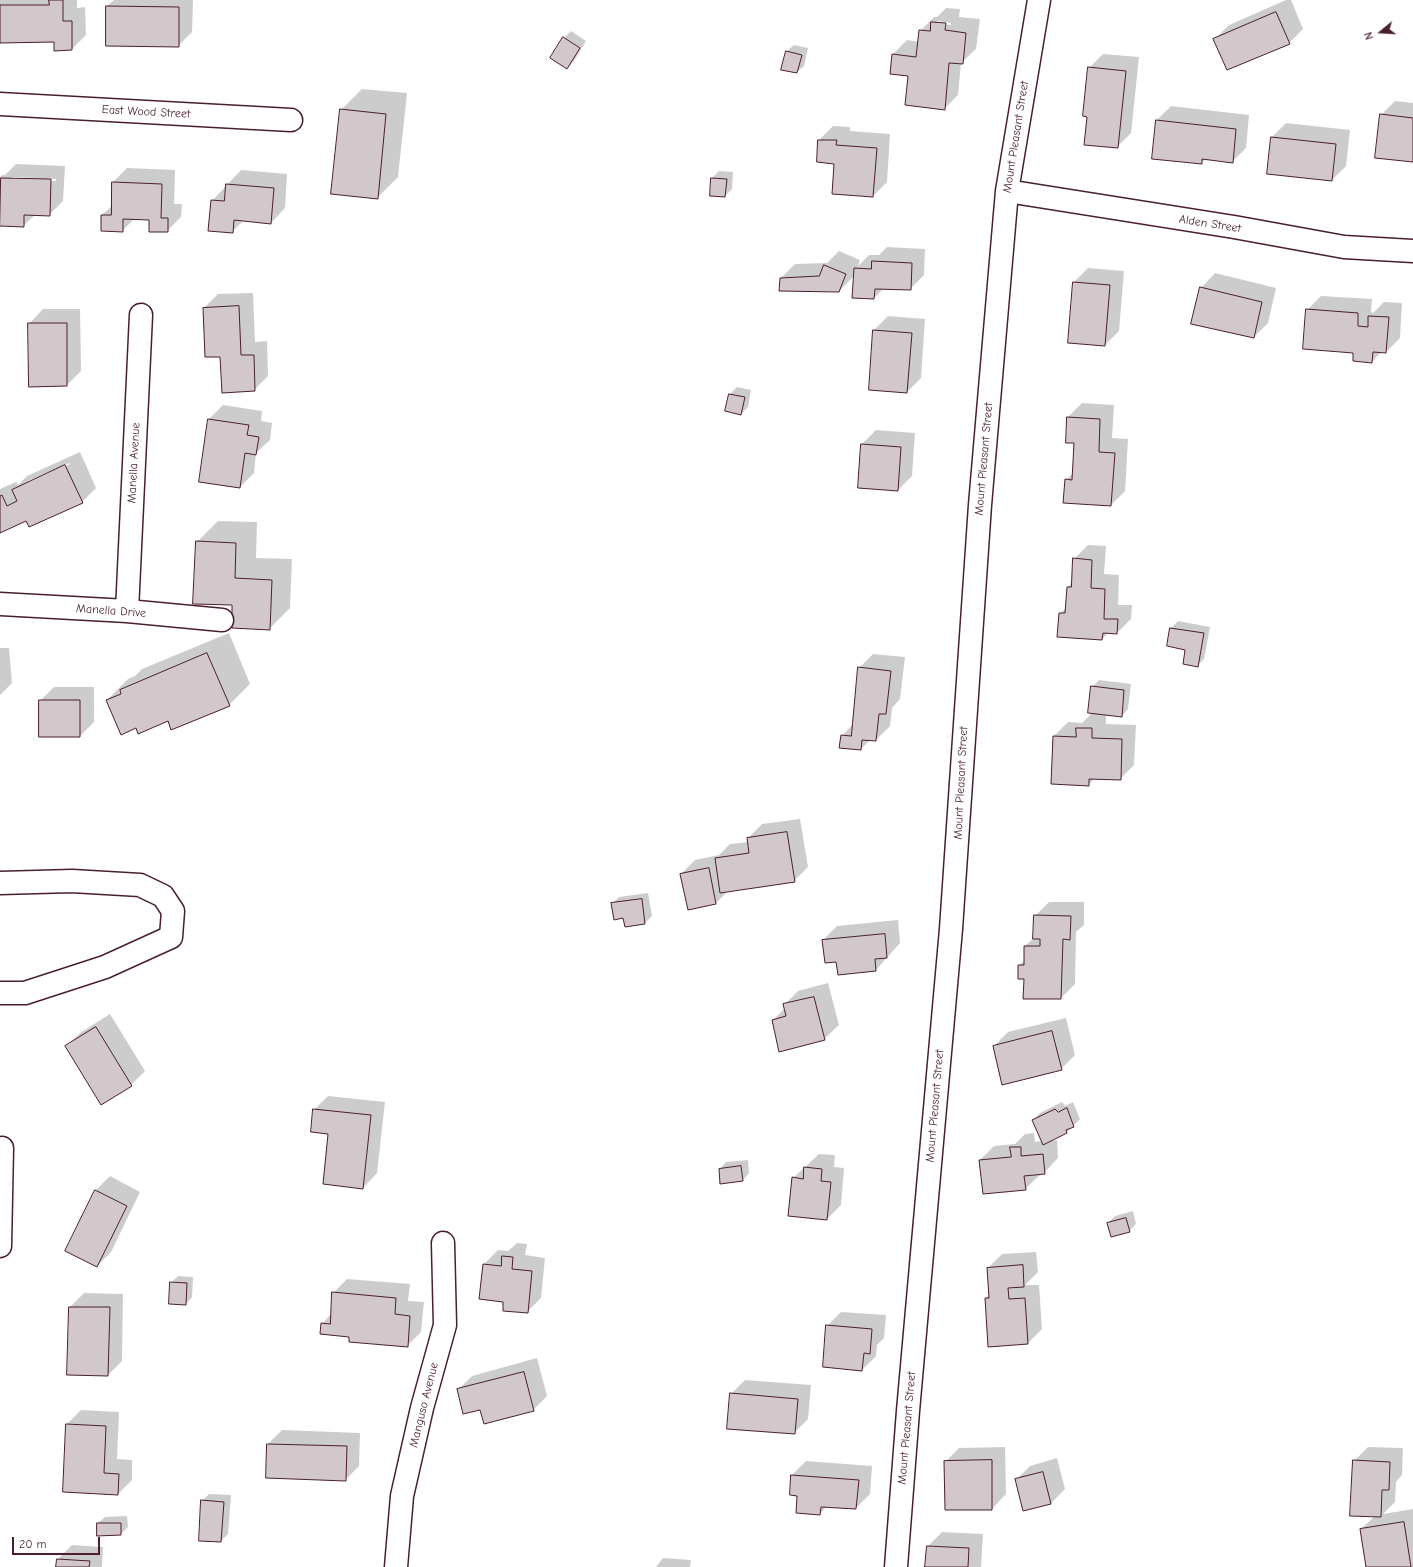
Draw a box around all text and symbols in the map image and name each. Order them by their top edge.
north arrow [1361,12,1401,52]
text: N [1362,30,1376,41]
street label: Mount Pleasant Street [1000,80,1032,194]
street label: East Wood Street [101,102,191,122]
street label: Alden Street [1178,212,1242,236]
street label: Mount Pleasant Street [972,402,996,516]
street label: Manella Avenue [125,422,143,504]
street label: Manella Drive [75,601,147,621]
street label: Mount Pleasant Street [951,726,971,840]
street label: Mount Pleasant Street [923,1049,947,1163]
street label: Manguso Avenue [406,1361,442,1449]
street label: Mount Pleasant Street [895,1371,919,1485]
scale bar [14,1529,102,1555]
text: 20 m [19,1537,47,1551]

